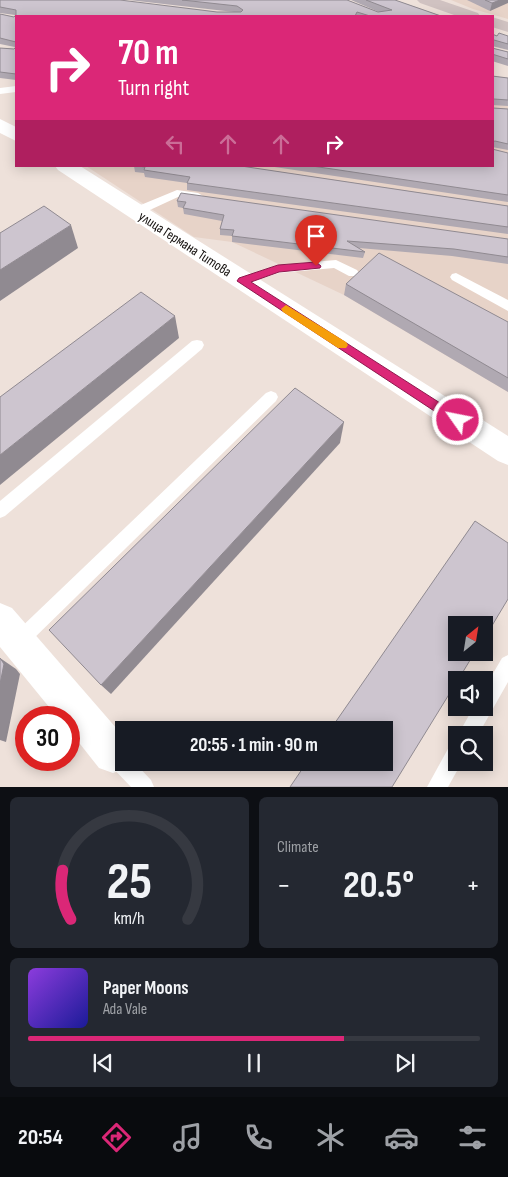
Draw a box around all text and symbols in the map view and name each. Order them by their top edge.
text: 70 m [118,32,178,75]
icon: right [35,35,100,100]
text: Turn right [118,75,189,102]
icon: left [161,130,189,158]
icon: ahead [214,130,242,158]
icon: ahead [267,130,295,158]
icon: right [320,130,348,158]
street label: улица Германа Титова [135,208,235,280]
pin [295,215,337,266]
icon: arrive [302,222,330,250]
position arrow [431,393,483,445]
north arrow [448,616,492,661]
map controls [448,616,493,771]
button: sound [448,671,493,716]
speed limit sign: 30 [15,706,80,771]
button: search [448,726,493,771]
text: 20:55 · 1 min · 90 m [190,734,318,757]
text: Climate [277,838,319,857]
text: 25 [107,851,152,914]
text: 20.5° [343,863,414,908]
text: − [277,869,291,902]
text: + [466,869,480,902]
text: km/h [114,908,145,929]
text: Paper Moons [103,977,189,1000]
text: Ada Vale [103,1000,147,1019]
icon: previous [89,1049,117,1077]
icon: pause [240,1049,268,1077]
icon: next [391,1049,419,1077]
icon: directions [99,1120,134,1155]
icon: music [170,1120,205,1155]
icon: phone [241,1120,276,1155]
icon: climate [313,1120,348,1155]
icon: car [384,1120,419,1155]
icon: filters [455,1120,490,1155]
text: 20:54 [18,1124,63,1151]

